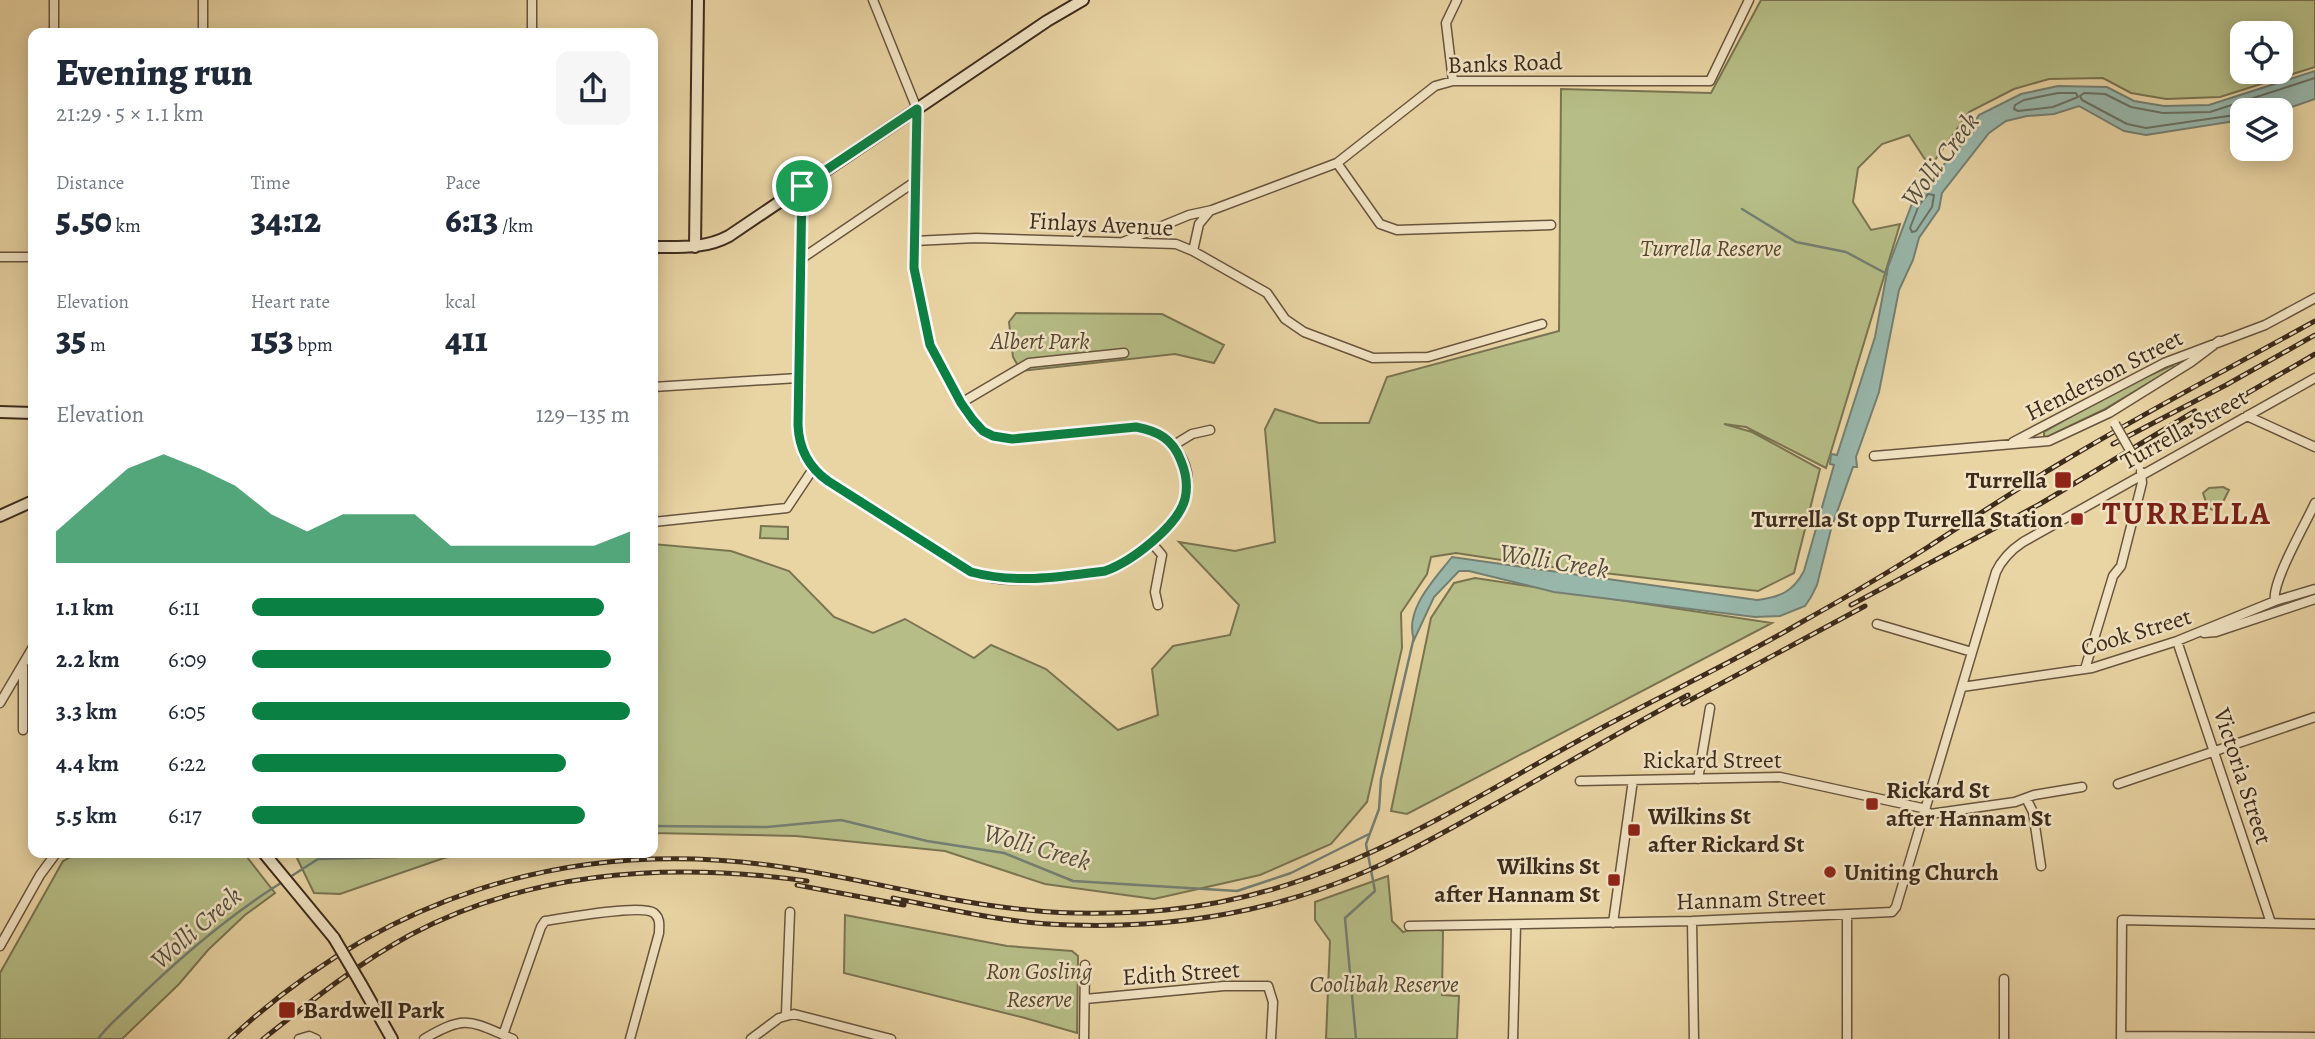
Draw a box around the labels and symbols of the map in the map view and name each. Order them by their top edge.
street label: Banks Road [1447,45,1563,81]
water label: Wolli Creek [1893,105,1987,215]
pin [772,156,832,216]
street label: Finlays Avenue [1028,204,1174,244]
park label: Turrella Reserve [1640,232,1782,264]
street label: Henderson Street [2020,321,2188,428]
park label: Albert Park [988,325,1090,357]
street label: Turrella Street [2115,381,2253,477]
place label: Turrella [1966,464,2047,496]
marker: Turrella [2053,470,2073,490]
district label: TURRELLA [2102,491,2272,535]
place label: Turrella St opp Turrella Station [1751,503,2064,535]
marker: Turrella St opp Turrella Station [2069,511,2085,527]
water label: Wolli Creek [1497,535,1611,587]
street label: Cook Street [2077,600,2195,664]
street label: Victoria Street [2206,703,2280,848]
street label: Rickard Street [1642,744,1782,776]
place label: Rickard St after Hannam St [1886,774,2052,834]
marker: Rickard St after Hannam St [1864,796,1880,812]
place label: Wilkins St after Rickard St [1647,800,1804,860]
water label: Wolli Creek [979,815,1095,879]
marker: Wilkins St after Rickard St [1626,822,1642,838]
place label: Wilkins St after Hannam St [1434,850,1600,910]
place label: Uniting Church [1844,856,1999,888]
marker: Uniting Church [1822,864,1838,880]
marker: Wilkins St after Hannam St [1606,872,1622,888]
water label: Wolli Creek [143,879,249,977]
street label: Hannam Street [1675,880,1827,918]
street label: Edith Street [1121,953,1241,993]
park label: Ron Gosling Reserve [986,955,1093,1015]
park label: Coolibah Reserve [1309,968,1459,1000]
place label: Bardwell Park [303,994,445,1026]
marker: Bardwell Park [277,1000,297,1020]

